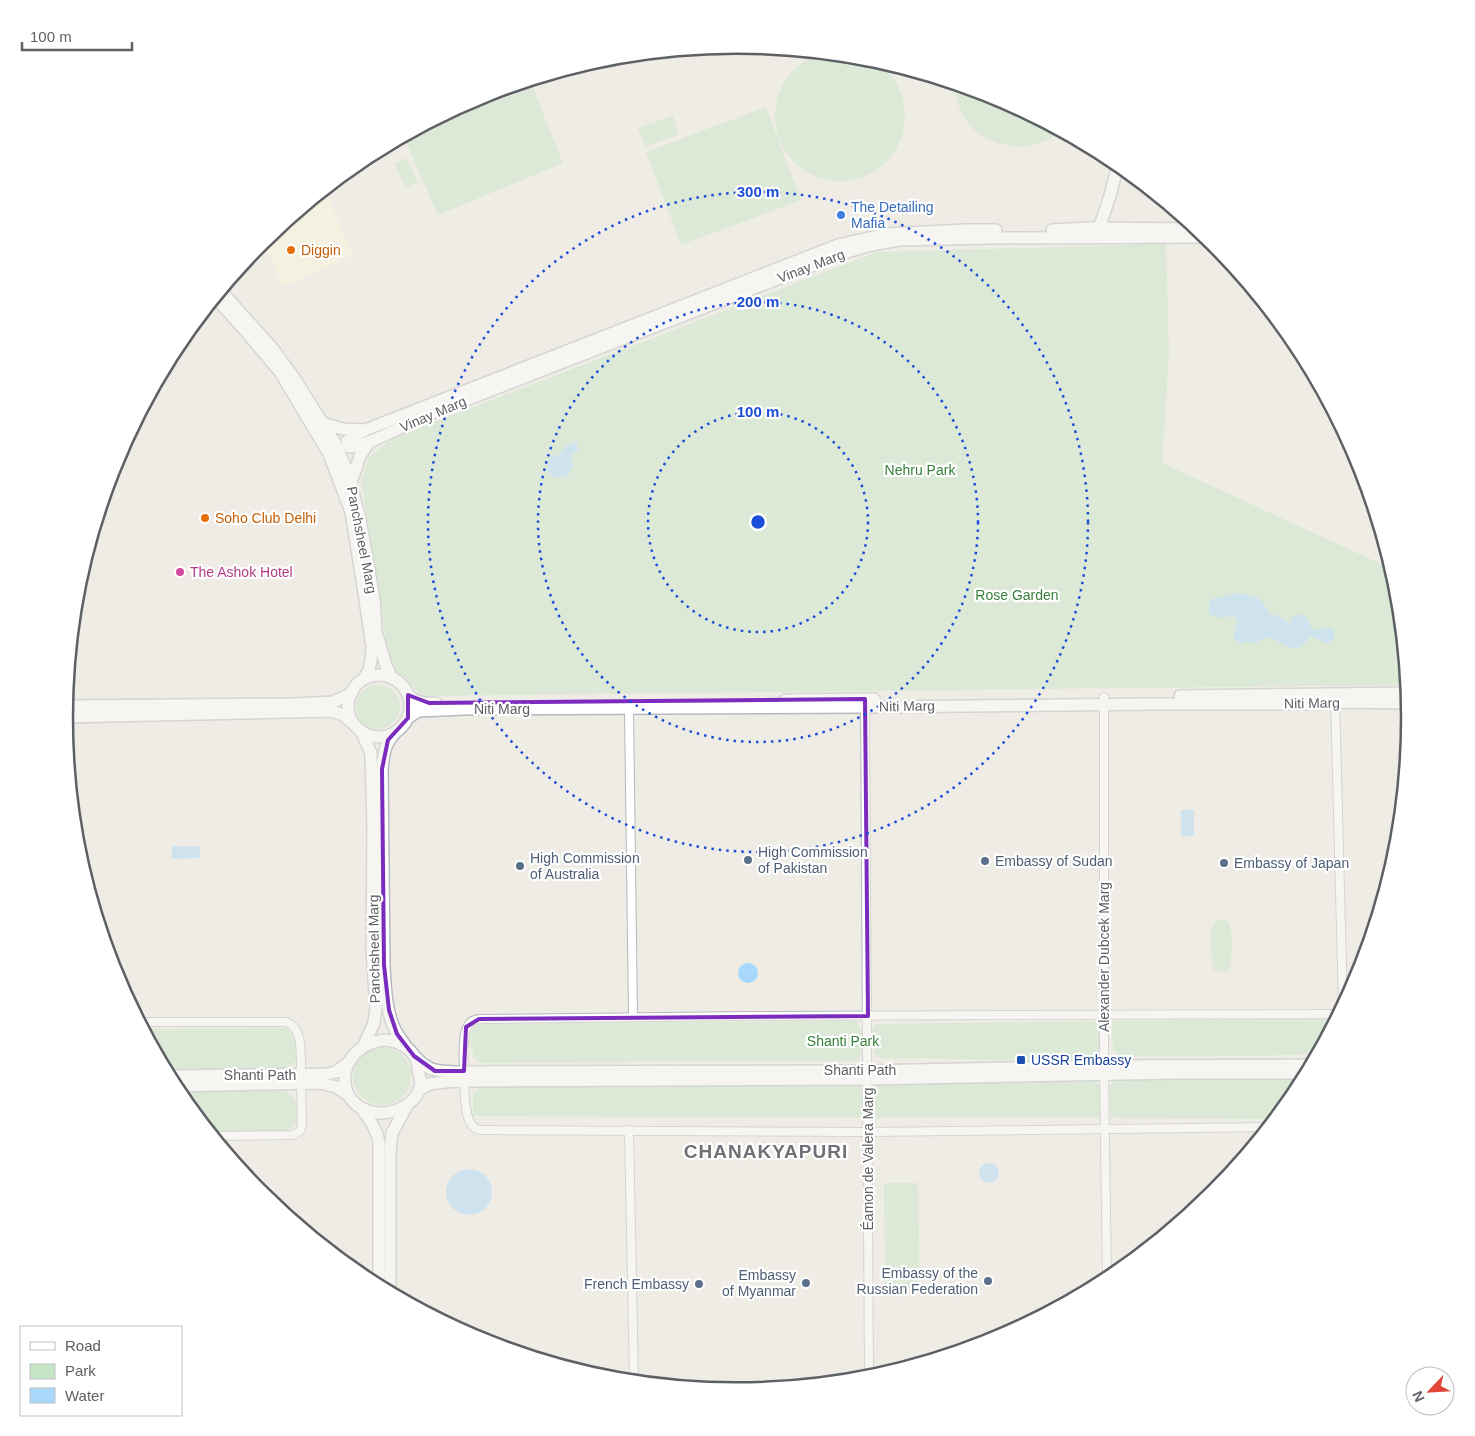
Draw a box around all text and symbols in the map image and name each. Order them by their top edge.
scale bar [22,20,132,52]
text: 100 m [30,28,72,45]
text: 300 m [737,183,779,200]
place label: The Detailing Mafia [851,199,934,231]
marker: The Detailing Mafia [835,209,847,221]
place label: Diggin [301,242,341,258]
marker: Diggin [285,244,297,256]
street label: Vinay Marg [775,246,847,286]
text: 200 m [737,293,779,310]
street label: Vinay Marg [397,393,469,435]
text: 100 m [737,403,779,420]
park label: Nehru Park [885,462,956,478]
street label: Panchsheel Marg [344,485,380,595]
place label: Soho Club Delhi [215,510,316,526]
marker: Soho Club Delhi [199,512,211,524]
centre of rings [749,513,767,531]
place label: The Ashok Hotel [190,564,293,580]
marker: The Ashok Hotel [174,566,186,578]
park label: Rose Garden [975,587,1059,603]
street label: Niti Marg [1284,695,1340,711]
street label: Niti Marg [879,698,935,714]
street label: Niti Marg [474,701,530,717]
place label: High Commission of Pakistan [758,844,868,876]
place label: High Commission of Australia [530,850,640,882]
place label: Embassy of Sudan [995,853,1113,869]
marker: High Commission of Pakistan [742,854,754,866]
marker: Embassy of Sudan [979,855,991,867]
place label: Embassy of Japan [1234,855,1349,871]
marker: Embassy of Japan [1218,857,1230,869]
marker: High Commission of Australia [514,860,526,872]
street label: Alexander Dubcek Marg [1096,882,1112,1032]
street label: Panchsheel Marg [365,894,383,1004]
park label: Shanti Park [807,1033,880,1049]
place label: USSR Embassy [1031,1052,1131,1068]
marker: USSR Embassy [1015,1054,1027,1066]
street label: Shanti Path [824,1062,896,1078]
street label: Shanti Path [224,1067,296,1083]
street label: Éamon de Valera Marg [860,1088,876,1230]
district label: CHANAKYAPURI [684,1141,848,1162]
place label: Embassy of the Russian Federation [857,1265,978,1297]
place label: Embassy of Myanmar [722,1267,796,1299]
marker: Embassy of the Russian Federation [982,1275,994,1287]
place label: French Embassy [584,1276,689,1292]
marker: Embassy of Myanmar [800,1277,812,1289]
marker: French Embassy [693,1278,705,1290]
legend [20,1326,182,1416]
text: Road [65,1337,101,1354]
text: Park [65,1362,96,1379]
north arrow [1405,1366,1455,1416]
text: Water [65,1387,104,1404]
text: N [1409,1389,1428,1404]

